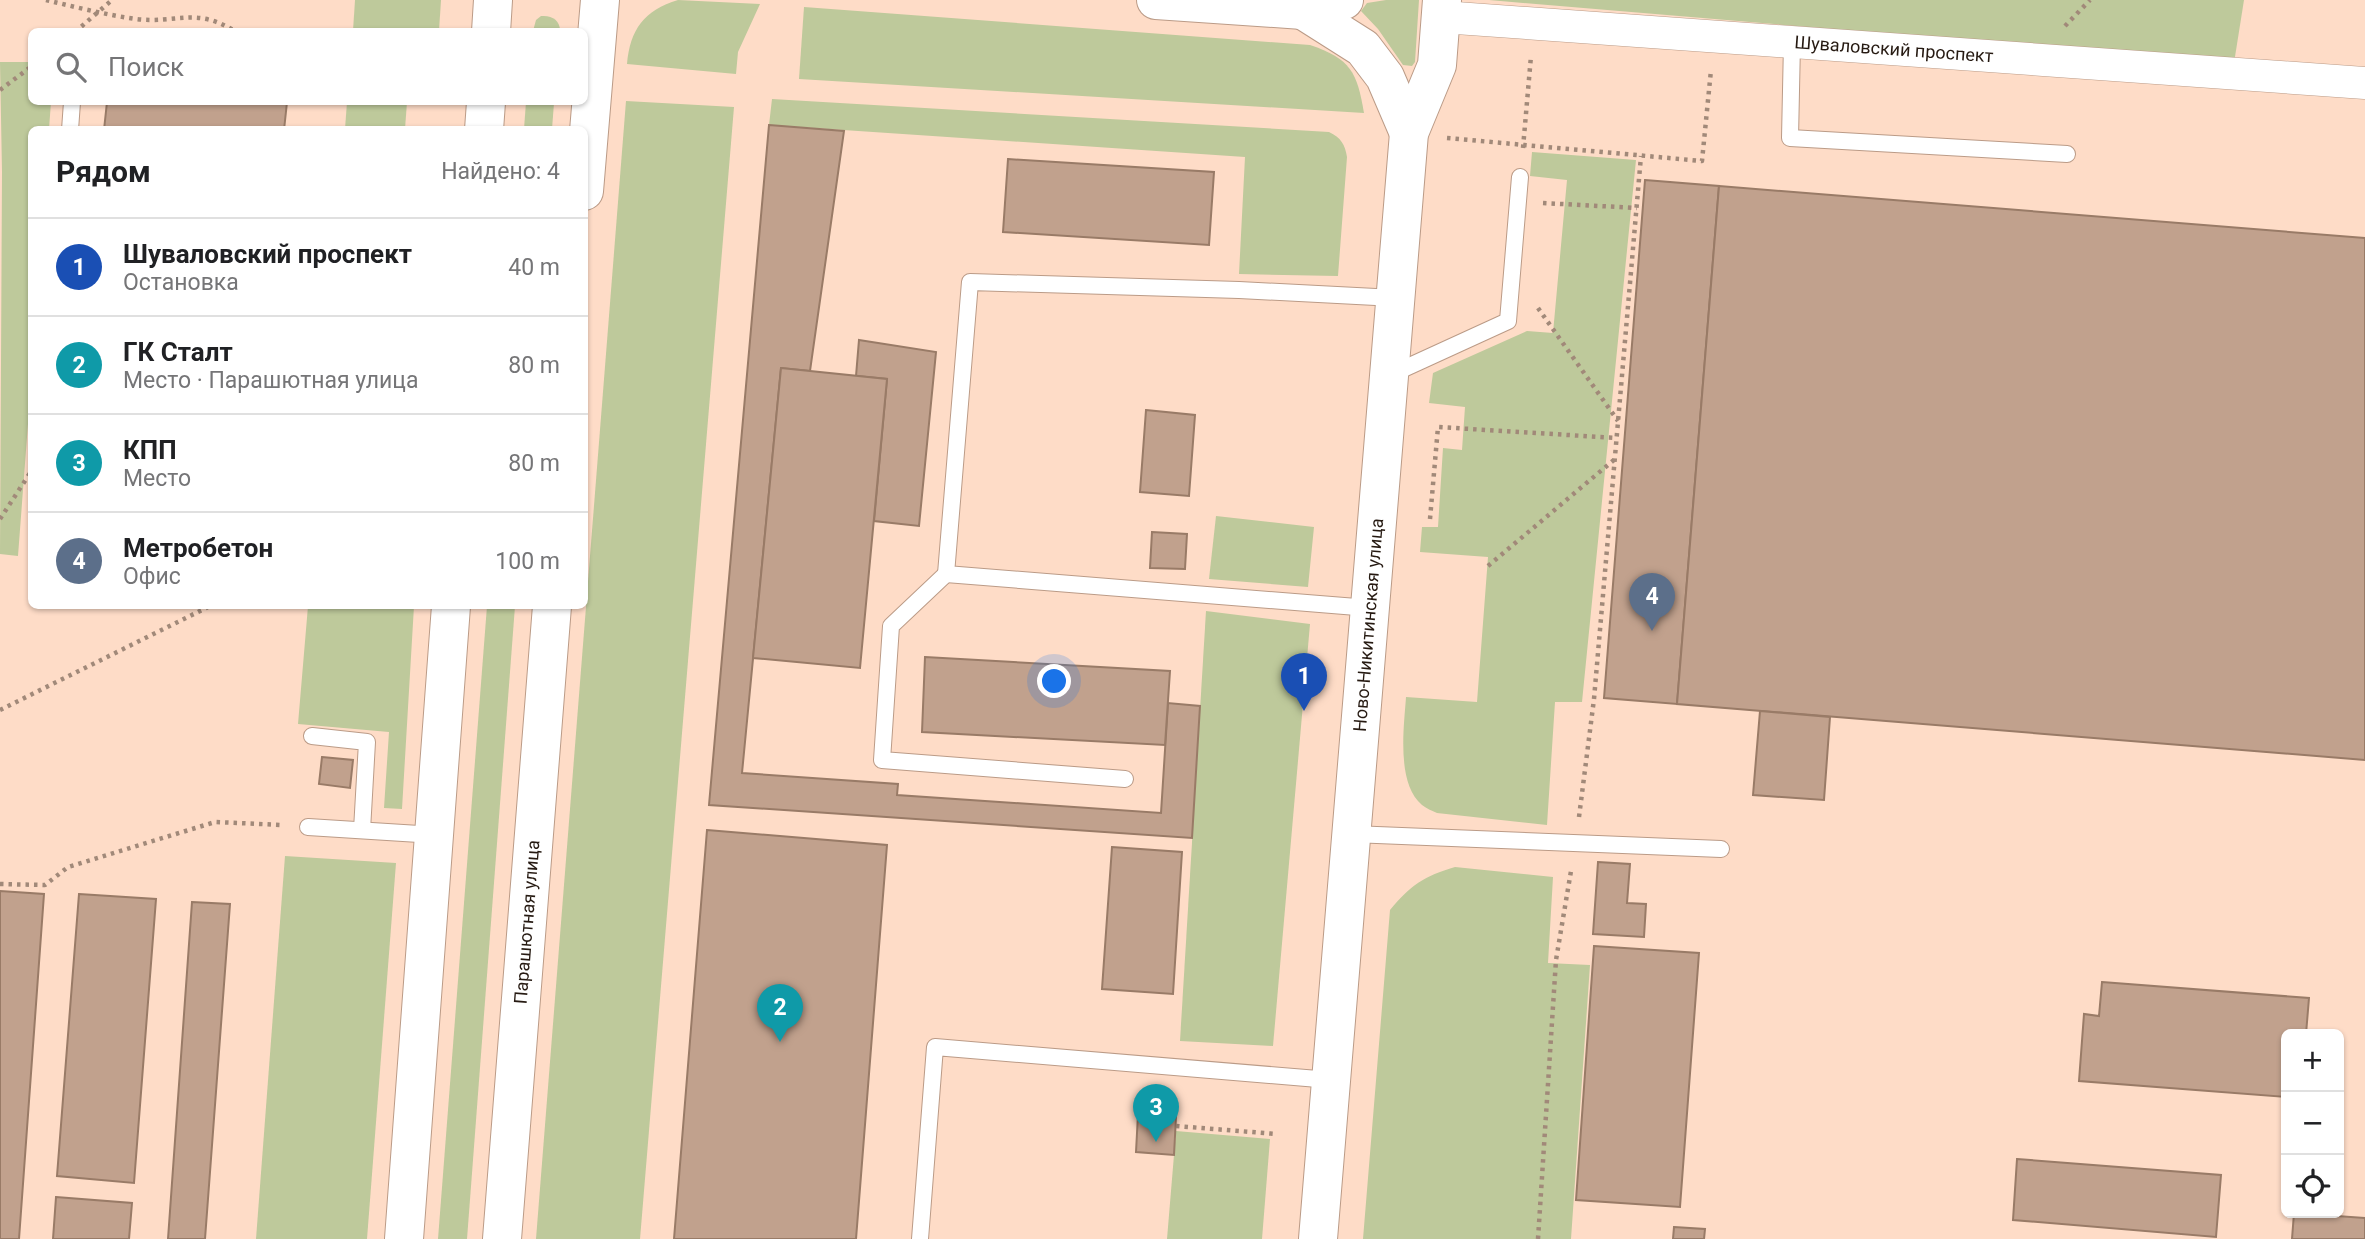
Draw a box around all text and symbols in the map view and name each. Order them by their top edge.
search box [28,28,588,105]
street label: Шуваловский проспект [1794,31,1994,66]
icon: search [52,48,90,86]
text: Поиск [108,52,184,82]
text: Рядом [56,154,151,189]
text: Найдено: 4 [441,158,560,185]
text: Шуваловский проспект [123,239,412,269]
text: 1 [72,254,86,281]
text: 40 m [508,254,560,281]
text: Остановка [123,269,239,296]
text: ГК Сталт [123,337,233,367]
text: 2 [72,352,86,379]
text: 80 m [508,352,560,379]
text: Место · Парашютная улица [123,367,418,394]
text: КПП [123,435,177,465]
text: 3 [72,450,86,477]
text: 80 m [508,450,560,477]
text: Место [123,465,191,492]
street label: Ново-Никитинская улица [1349,517,1387,733]
text: Метробетон [123,533,273,563]
text: 4 [72,548,86,575]
text: 100 m [495,548,560,575]
text: Офис [123,563,181,590]
pin: 4 [1629,573,1675,631]
pin: 1 [1281,653,1327,711]
your location [1037,664,1071,698]
street label: Парашютная улица [510,839,543,1005]
pin: 2 [757,984,803,1042]
map controls [2281,1029,2344,1218]
button: + [2281,1029,2344,1092]
pin: 3 [1133,1084,1179,1142]
button: − [2281,1092,2344,1155]
button: locate [2281,1155,2344,1218]

